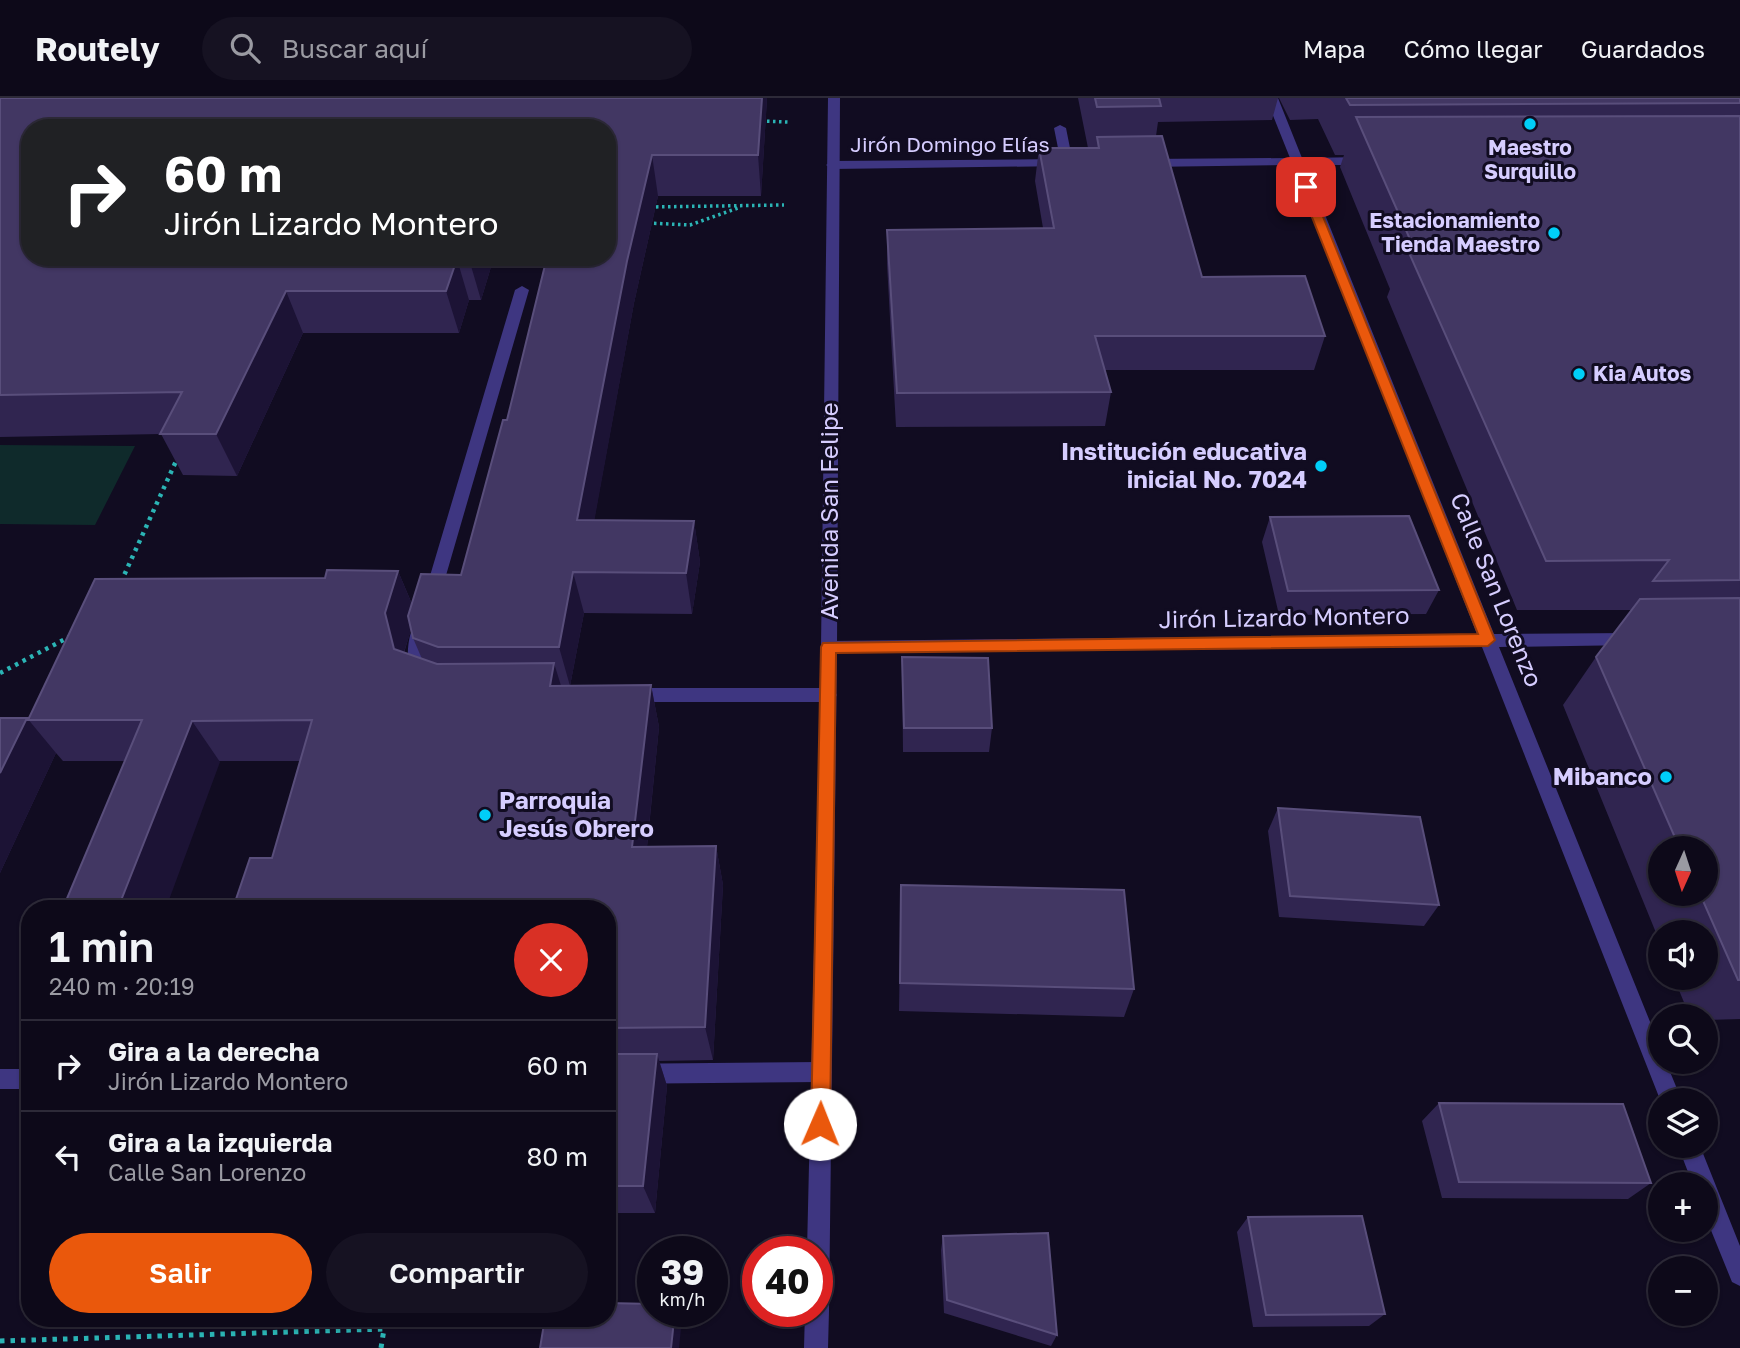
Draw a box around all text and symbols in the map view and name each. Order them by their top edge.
search box [202,17,692,80]
text: Routely [35,29,160,68]
icon: search [226,29,264,67]
text: Buscar aquí [282,33,428,64]
text: Mapa [1303,34,1366,63]
text: Cómo llegar [1404,34,1543,63]
text: Guardados [1581,34,1705,63]
marker: Maestro Surquillo [1522,116,1538,132]
street label: Jirón Domingo Elías [850,131,1050,157]
place label: Maestro Surquillo [1484,134,1576,184]
text: 60 m [164,144,282,203]
icon: right [49,147,140,238]
pin [1276,157,1336,217]
icon: arrive [1287,168,1325,206]
text: Jirón Lizardo Montero [164,204,498,242]
place label: Estacionamiento Tienda Maestro [1369,207,1540,257]
marker: Estacionamiento Tienda Maestro [1546,225,1562,241]
place label: Kia Autos [1593,360,1691,386]
marker: Kia Autos [1571,366,1587,382]
street label: Avenida San Felipe [814,402,843,620]
place label: Institución educativa inicial No. 7024 [1061,436,1307,493]
marker: Institución educativa inicial No. 7024 [1313,458,1329,474]
street label: Calle San Lorenzo [1445,488,1550,691]
street label: Jirón Lizardo Montero [1158,600,1410,633]
place label: Mibanco [1553,761,1652,790]
marker: Mibanco [1658,769,1674,785]
place label: Parroquia Jesús Obrero [499,785,654,842]
marker: Parroquia Jesús Obrero [477,807,493,823]
north arrow [1648,836,1718,906]
map controls [1648,836,1718,1326]
button: sound [1648,920,1718,990]
text: 1 min [49,921,154,971]
button: close [514,923,588,997]
text: 240 m · 20:19 [49,972,195,1000]
button: search [1648,1004,1718,1074]
text: Gira a la derecha [108,1036,320,1067]
icon: right [49,1047,87,1085]
text: 60 m [527,1050,588,1081]
text: Jirón Lizardo Montero [108,1067,348,1095]
position arrow [783,1087,857,1161]
button: layers [1648,1088,1718,1158]
text: Gira a la izquierda [108,1127,332,1158]
icon: left [49,1138,87,1176]
text: 80 m [527,1141,588,1172]
text: Calle San Lorenzo [108,1158,306,1186]
button: + [1648,1172,1718,1242]
button: Salir [49,1233,312,1313]
button: Compartir [326,1233,588,1313]
speed limit sign: 40 [742,1236,833,1327]
text: 39 [661,1251,704,1293]
button: − [1648,1256,1718,1326]
text: km/h [660,1288,705,1310]

